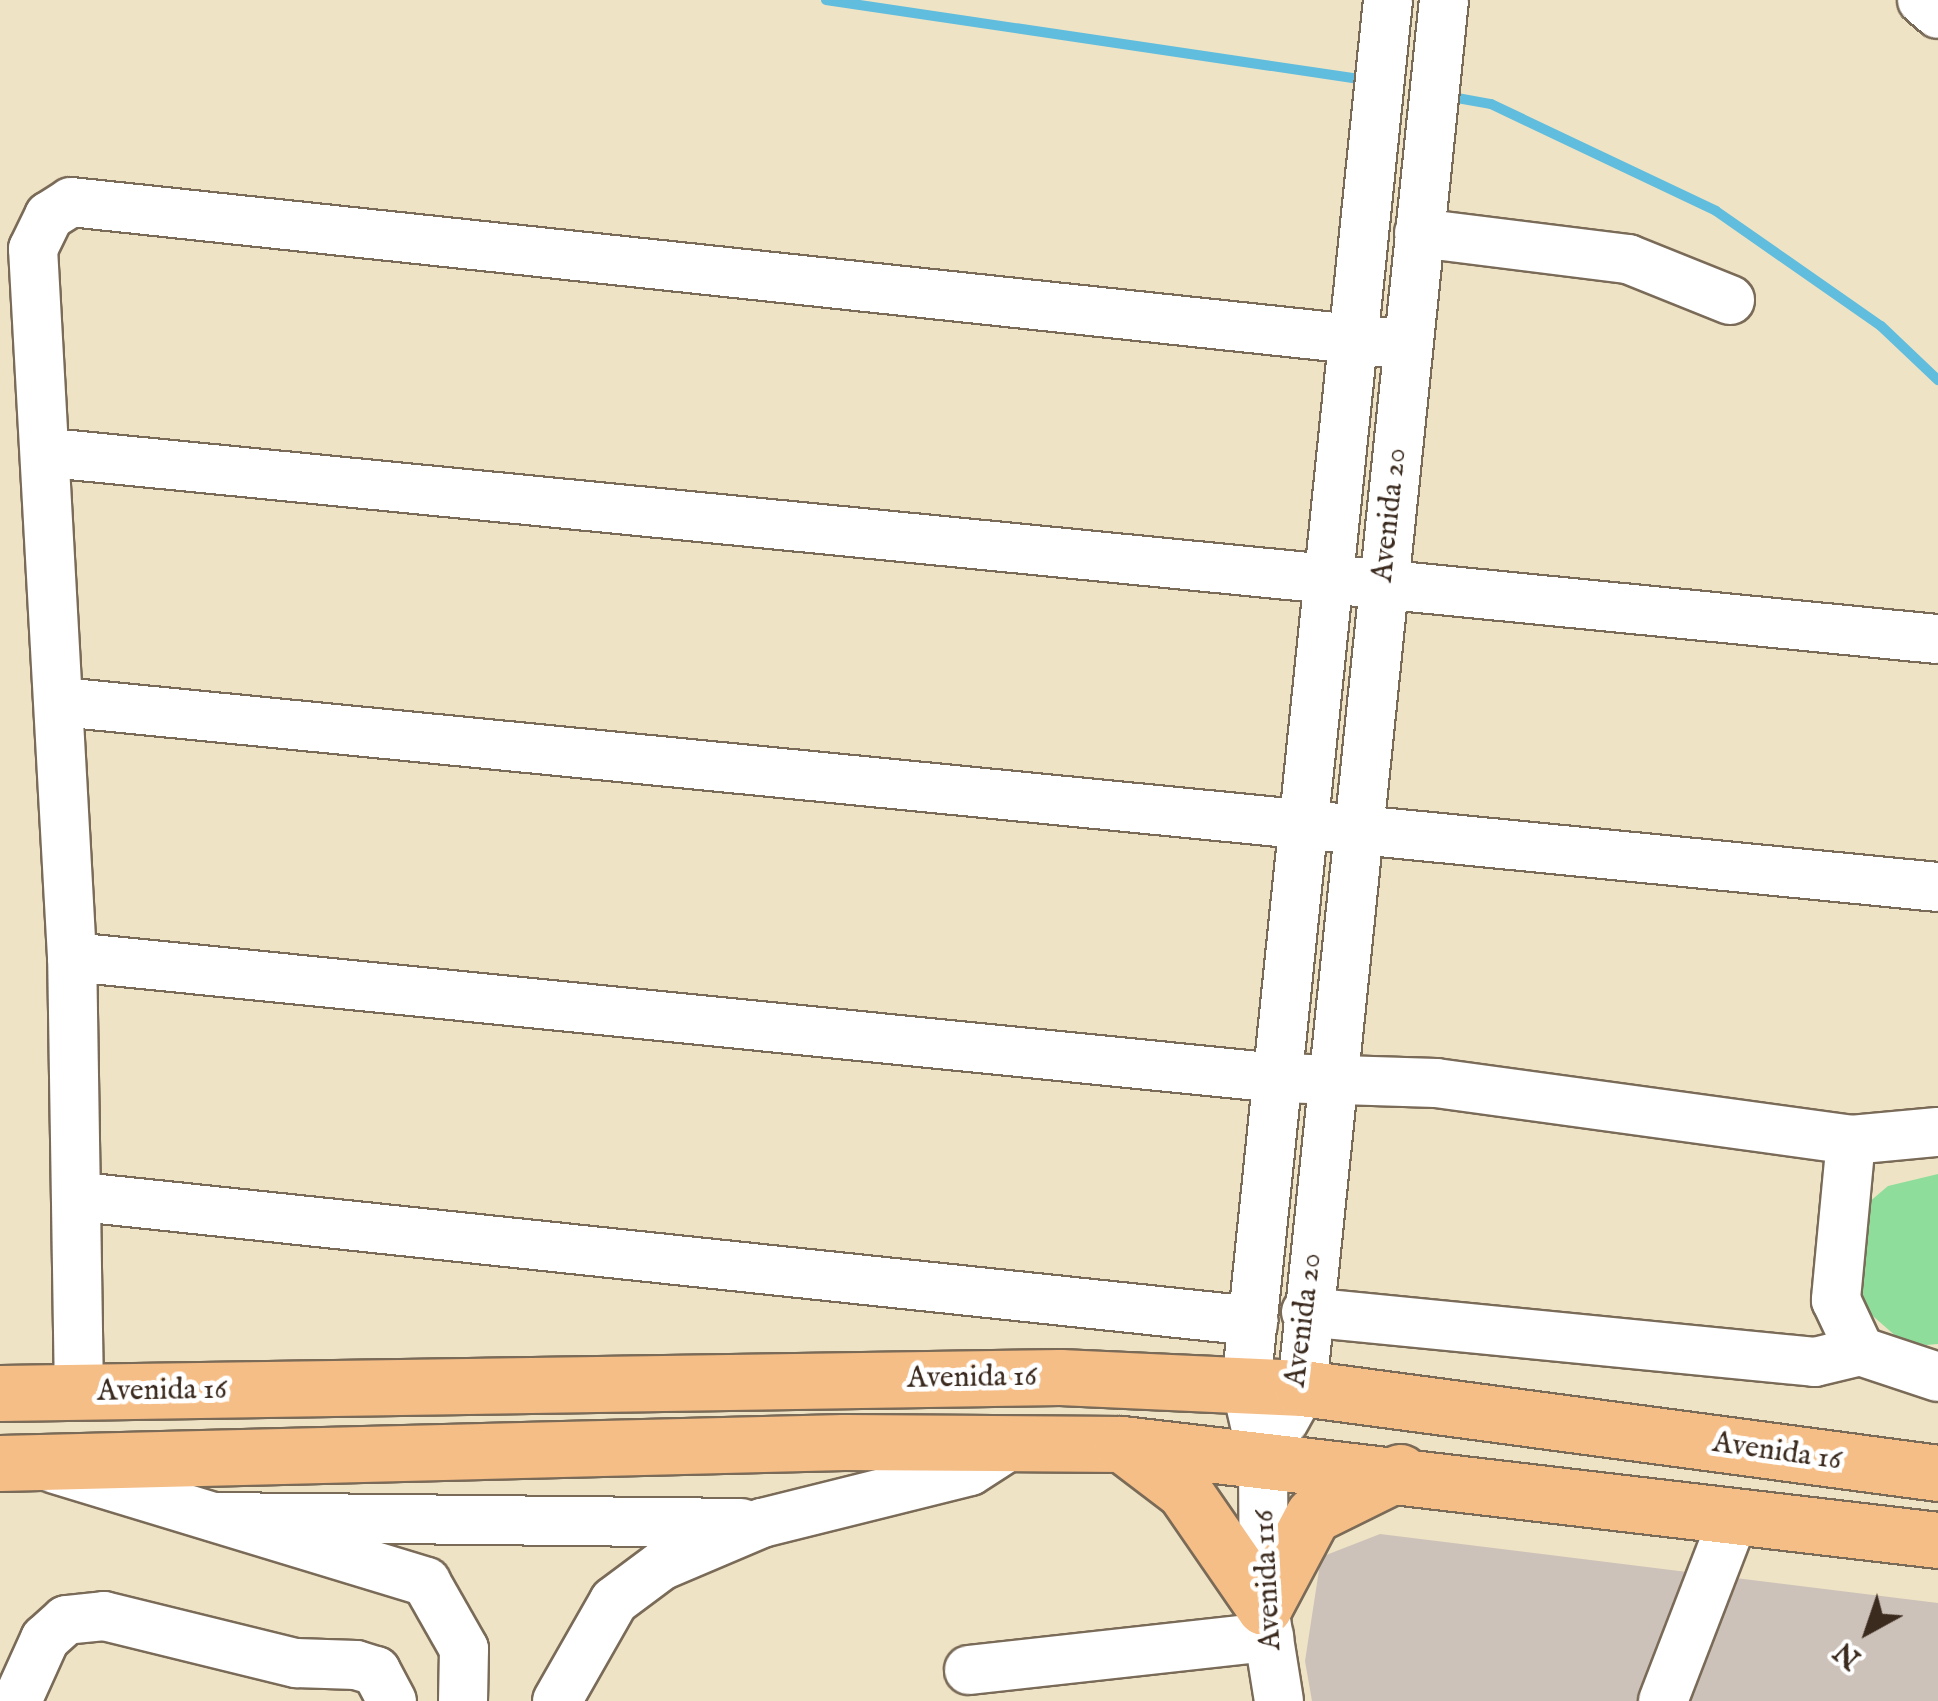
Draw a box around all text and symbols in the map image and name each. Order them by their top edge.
street label: Avenida 20 [1365,446,1415,584]
street label: Avenida 20 [1278,1251,1330,1389]
street label: Avenida 16 [907,1359,1037,1397]
street label: Avenida 16 [97,1372,227,1410]
street label: Avenida 16 [1710,1425,1844,1479]
street label: Avenida 116 [1246,1509,1290,1651]
north arrow [1818,1581,1918,1681]
text: N [1828,1633,1869,1676]

